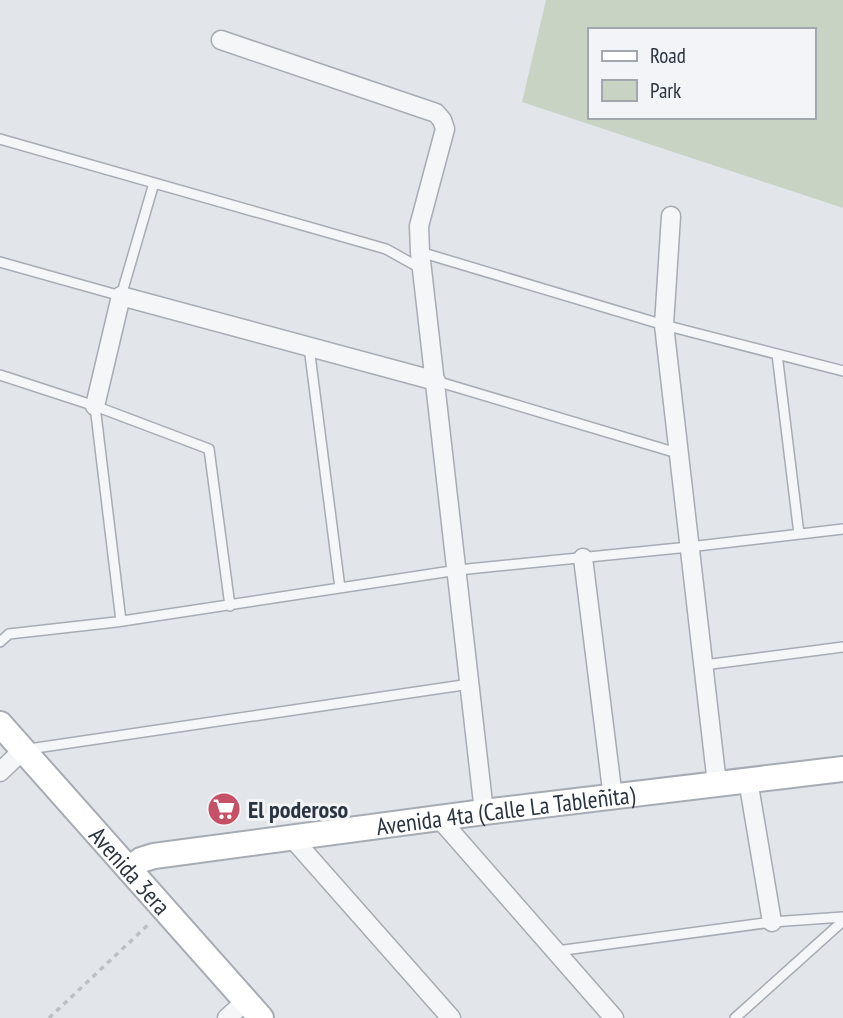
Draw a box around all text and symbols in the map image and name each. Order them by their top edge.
legend [588,28,815,119]
text: Road [650,42,686,69]
text: Park [650,77,681,104]
street label: Avenida 4ta (Calle La Tableñita) [374,779,637,842]
supermarket icon: El poderoso [205,790,243,828]
place label: El poderoso [248,794,349,825]
street label: Avenida 3era [83,820,177,921]

